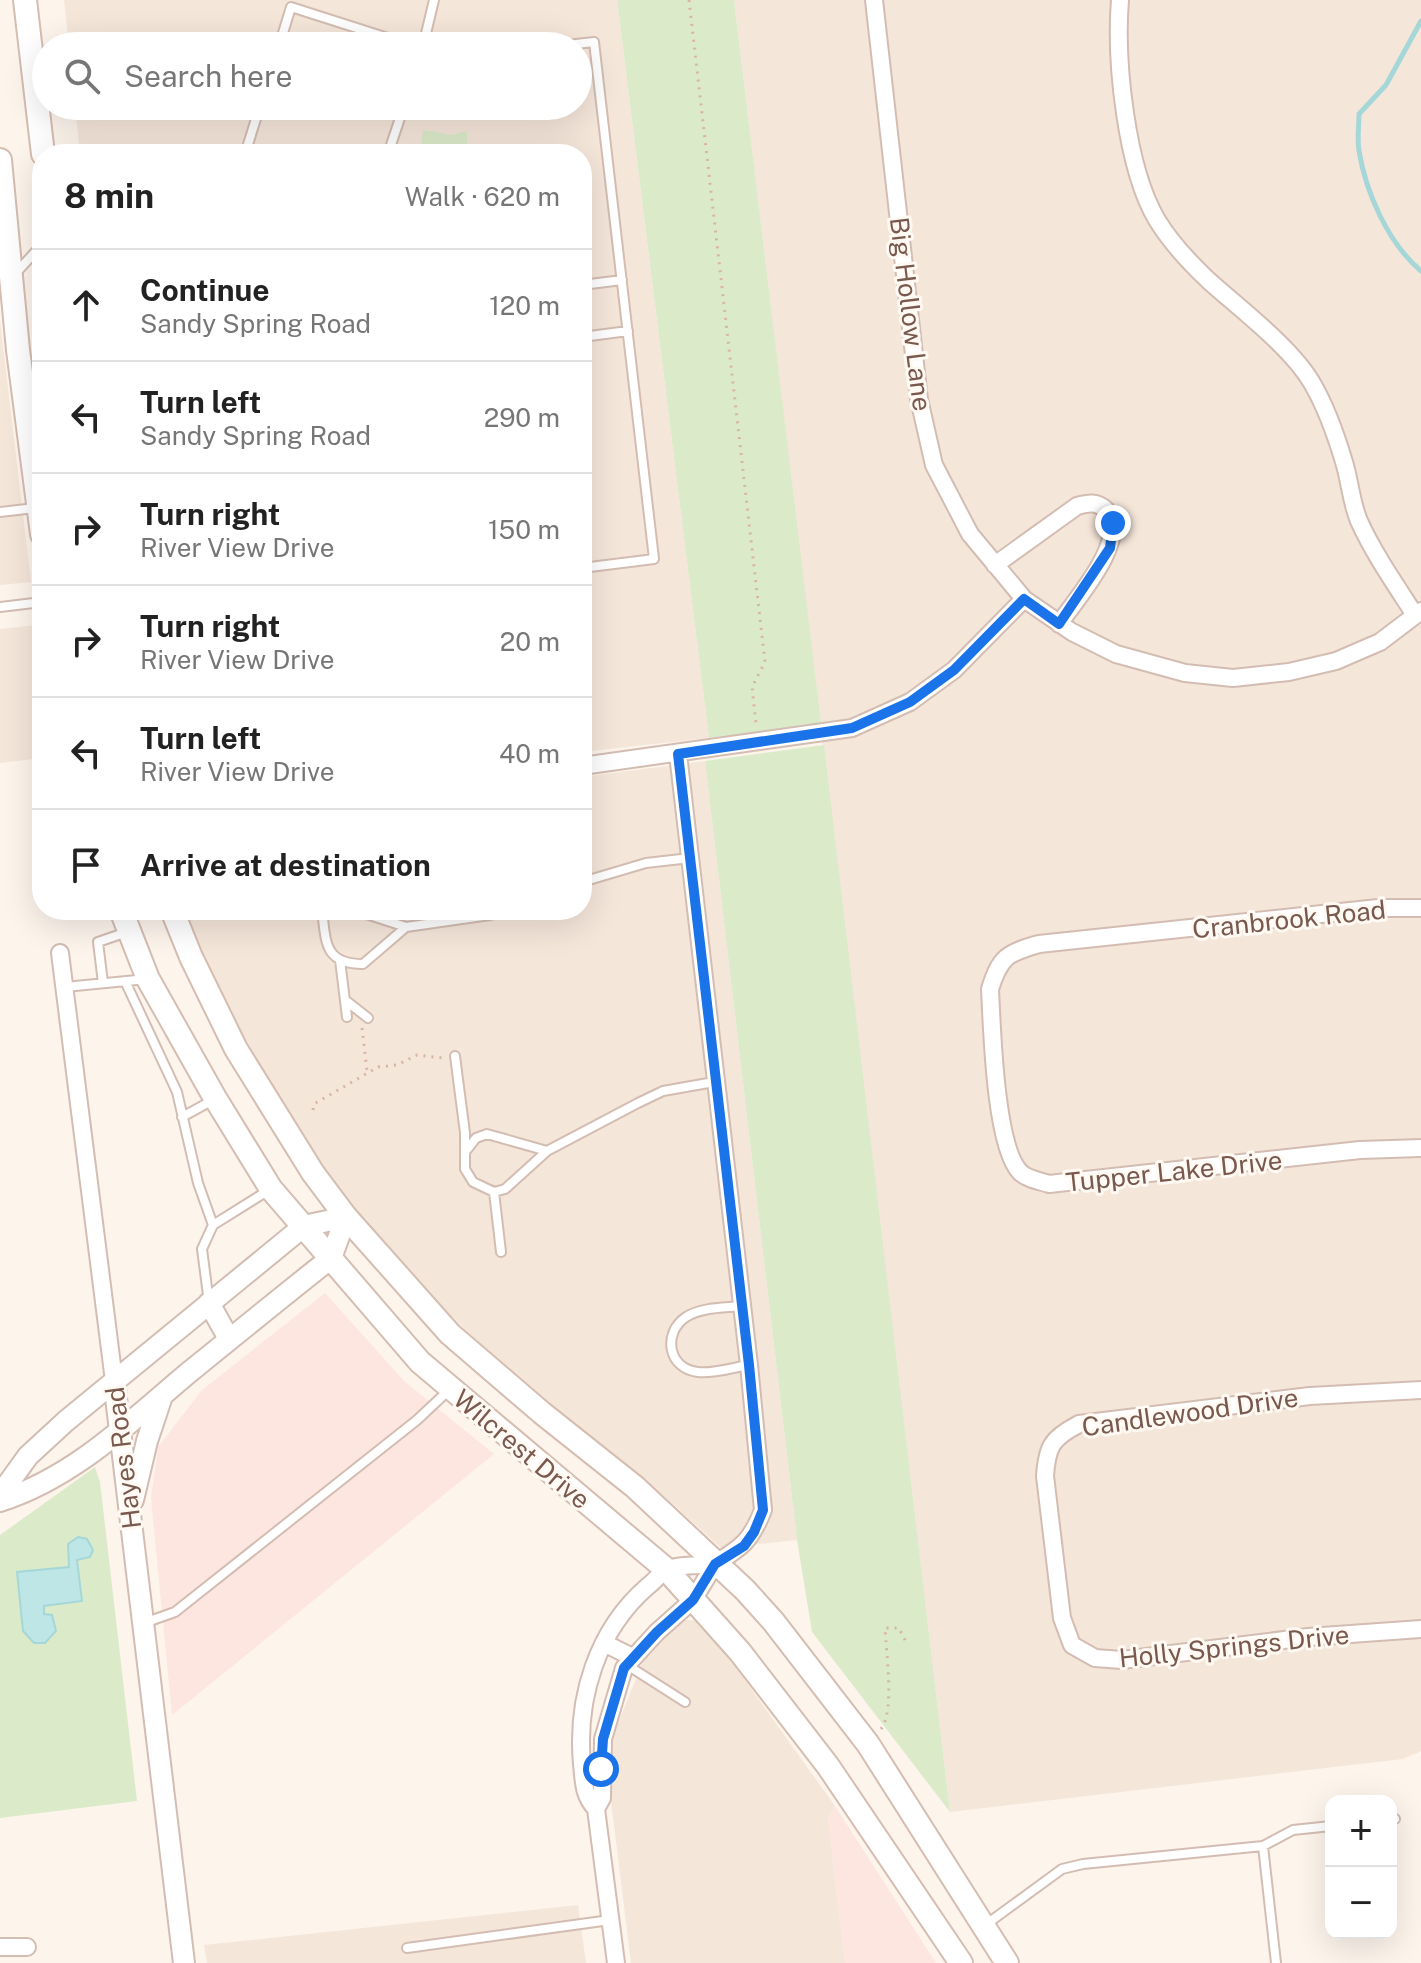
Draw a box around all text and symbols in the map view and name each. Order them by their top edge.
search box [32,32,592,120]
icon: search [60,54,104,98]
text: Search here [124,58,292,94]
text: 8 min [64,176,154,216]
text: Walk · 620 m [405,181,560,212]
street label: Big Hollow Lane [884,215,938,413]
text: Continue [140,272,270,308]
icon: ahead [64,283,108,327]
text: 120 m [489,290,560,321]
text: Sandy Spring Road [140,308,371,339]
text: Turn left [140,384,261,420]
icon: left [64,395,108,439]
text: 290 m [484,402,560,433]
text: Sandy Spring Road [140,420,371,451]
text: Turn right [140,496,280,532]
route end [1095,505,1131,541]
icon: right [64,507,108,551]
text: 150 m [488,514,560,545]
text: River View Drive [140,532,335,563]
text: Turn right [140,608,280,644]
icon: right [64,619,108,663]
text: 20 m [500,626,560,657]
text: River View Drive [140,644,335,675]
text: Turn left [140,720,261,756]
icon: left [64,731,108,775]
text: 40 m [499,738,560,769]
text: River View Drive [140,756,335,787]
icon: arrive [64,843,108,887]
text: Arrive at destination [140,847,431,883]
street label: Cranbrook Road [1191,893,1387,945]
street label: Tupper Lake Drive [1064,1144,1284,1198]
street label: Candlewood Drive [1080,1381,1300,1443]
street label: Wilcrest Drive [447,1383,597,1515]
street label: Hayes Road [99,1385,147,1531]
street label: Holly Springs Drive [1117,1618,1351,1674]
route start [583,1751,619,1787]
map controls [1325,1795,1397,1939]
button: + [1325,1795,1397,1867]
button: − [1325,1867,1397,1939]

